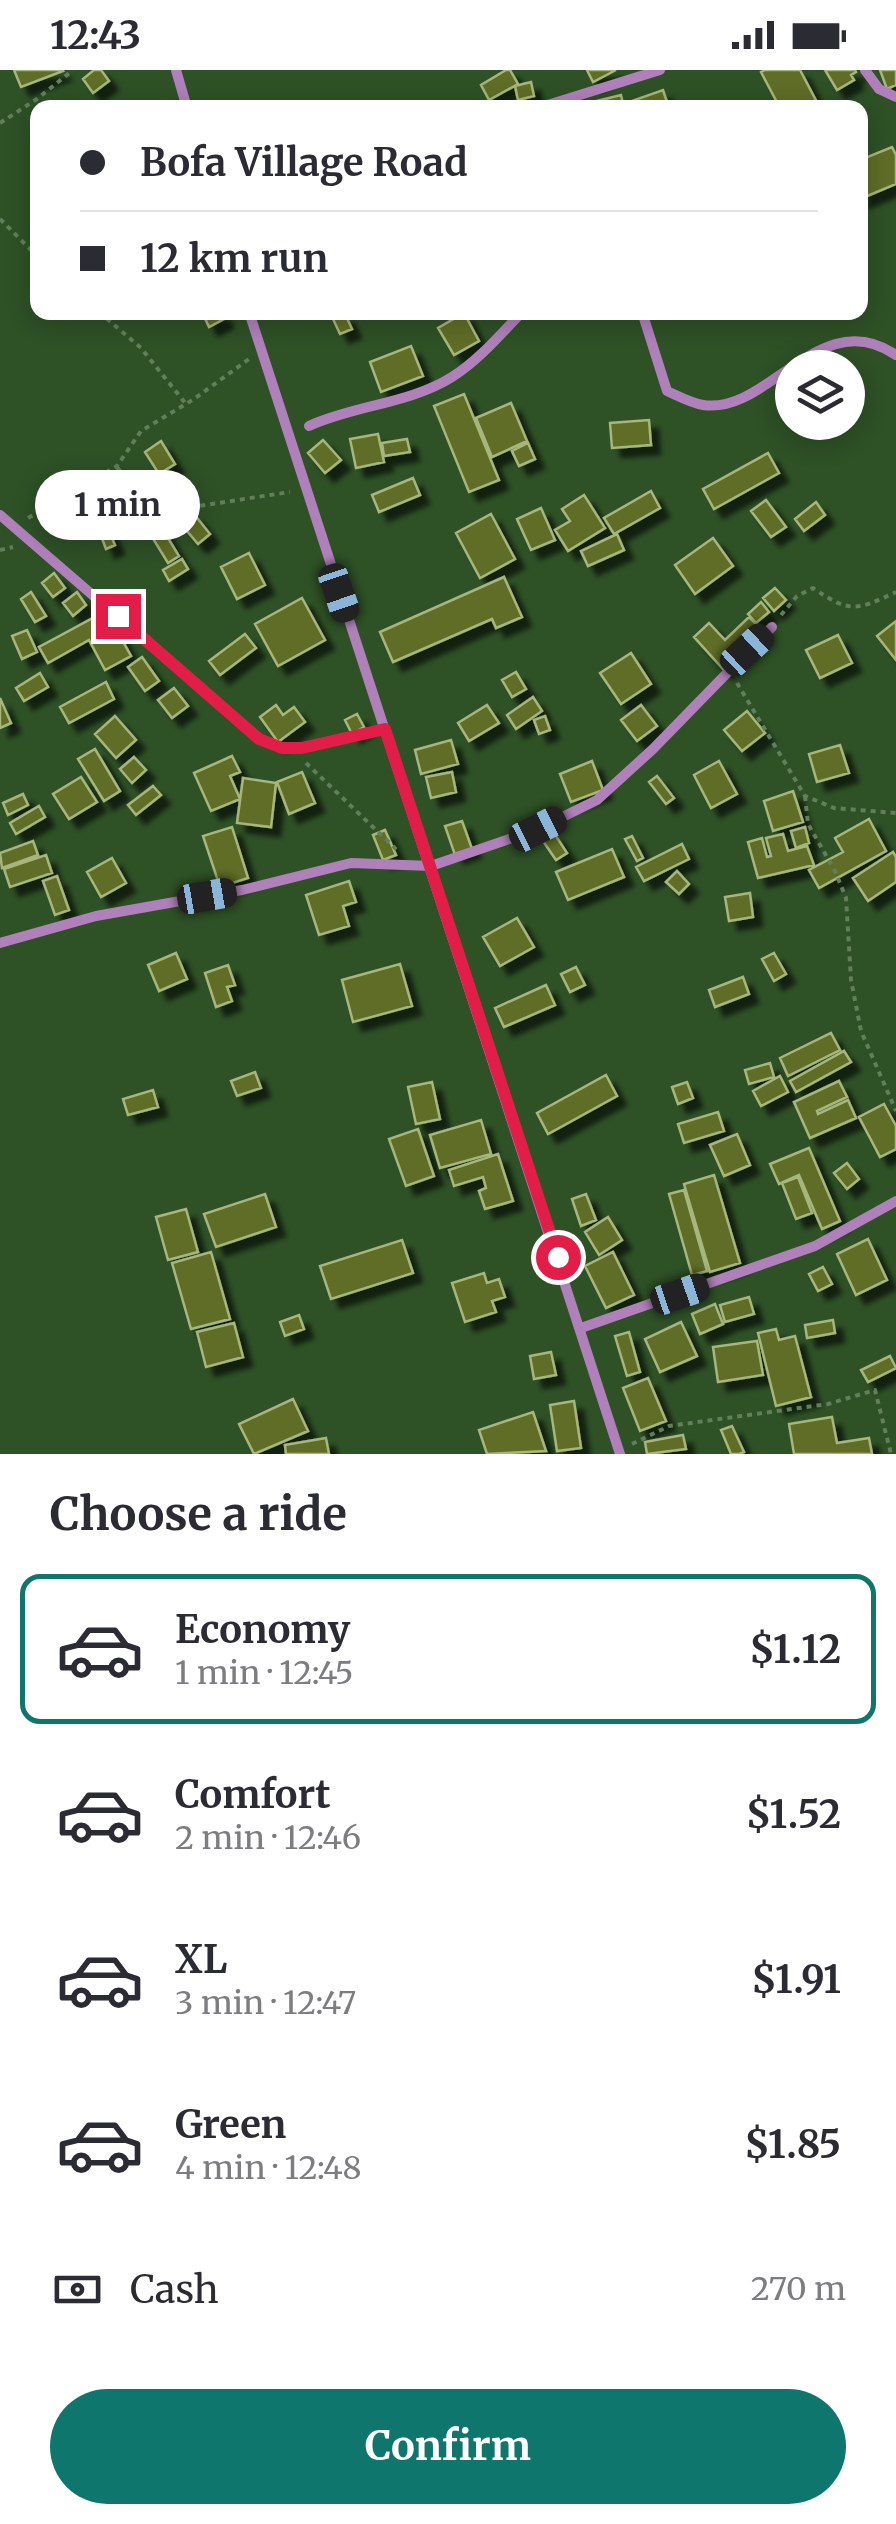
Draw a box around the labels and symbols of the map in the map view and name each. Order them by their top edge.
callout: 1 min [36,471,200,541]
car [315,560,363,626]
route end [96,594,141,639]
car [715,619,779,681]
car [504,802,572,856]
car [175,876,239,916]
route start [536,1235,581,1280]
car [647,1270,713,1318]

